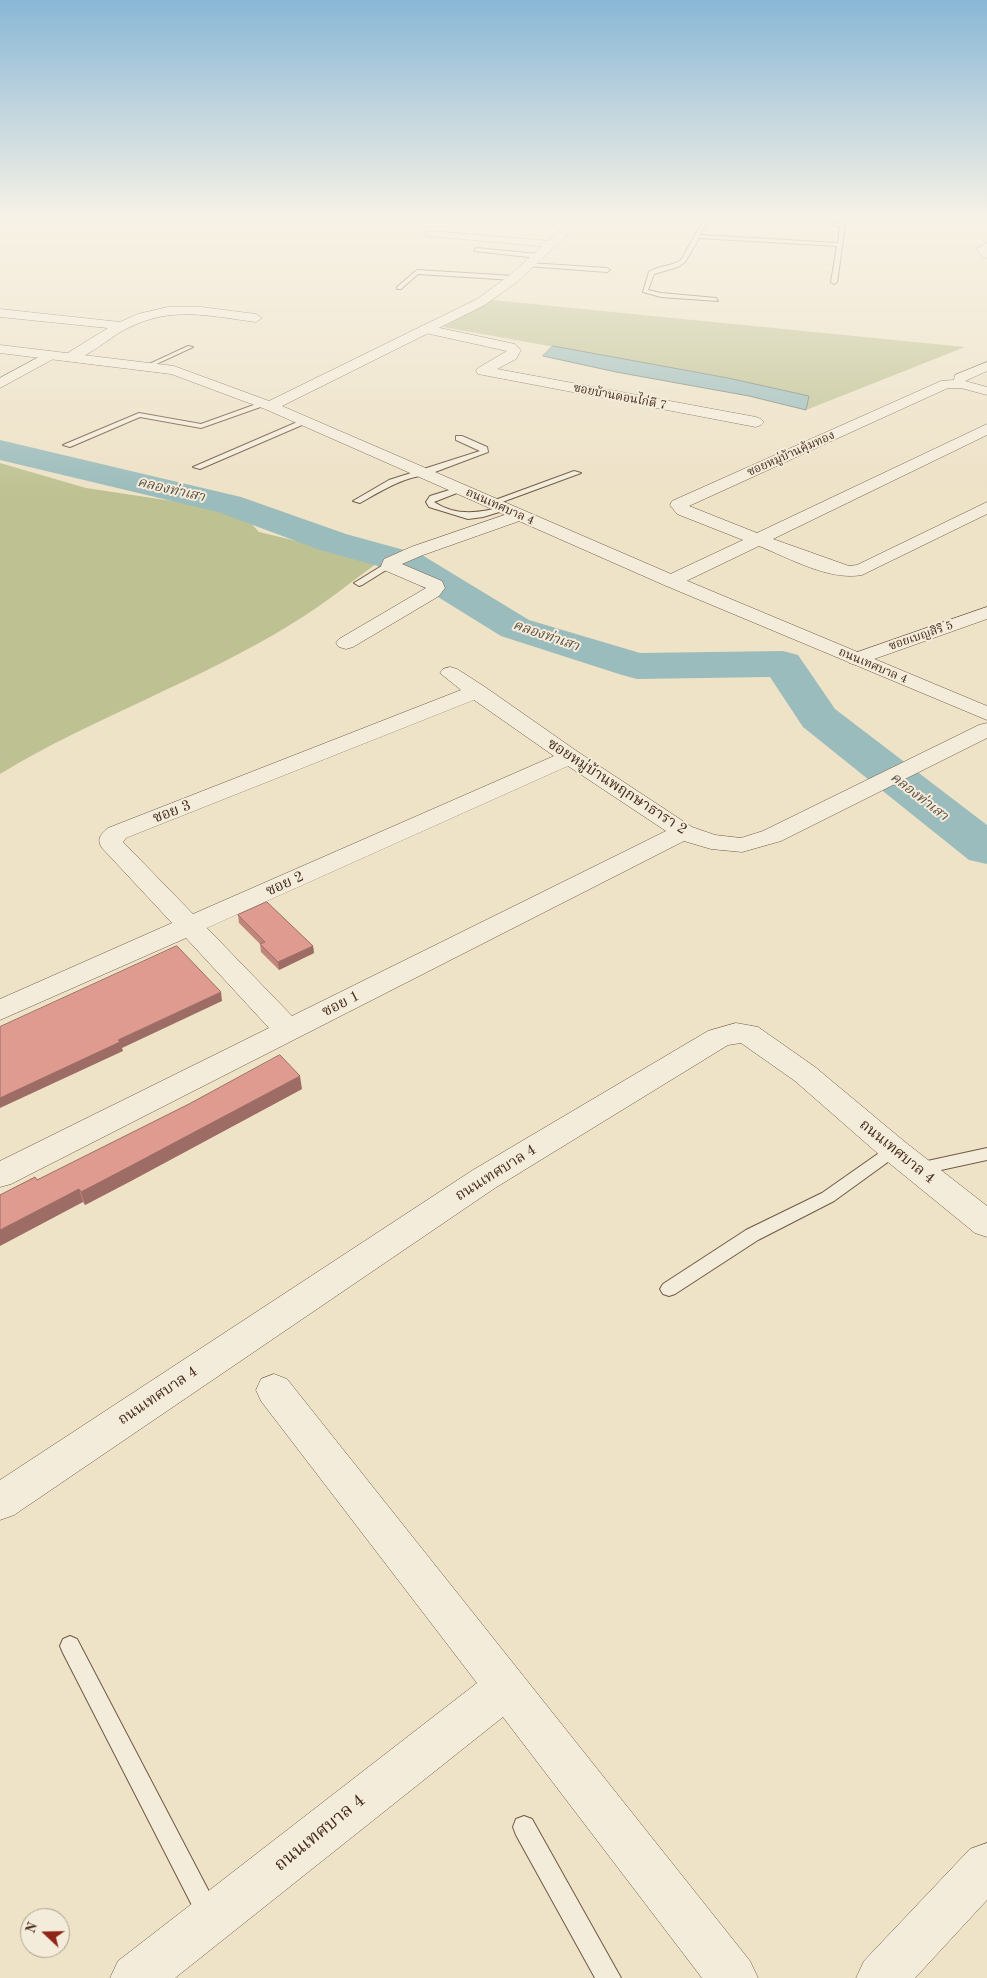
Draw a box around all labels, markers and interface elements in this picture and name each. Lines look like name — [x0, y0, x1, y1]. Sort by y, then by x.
street label: ซอยบ้านดอนไก่ดี 7 — [572, 381, 668, 413]
street label: ซอยหมู่บ้านคุ้มทอง — [745, 428, 837, 480]
water label: คลองท่าเสา — [136, 474, 206, 506]
street label: ถนนเทศบาล 4 — [463, 485, 537, 529]
water label: คลองท่าเสา — [511, 617, 581, 655]
street label: ซอยเบญสิริ 5 — [887, 618, 955, 654]
street label: ถนนเทศบาล 4 — [836, 645, 910, 687]
street label: ซอยหมู่บ้านพฤกษาธารา 2 — [544, 735, 690, 839]
water label: คลองท่าเสา — [887, 769, 951, 825]
street label: ซอย 3 — [150, 796, 194, 828]
street label: ซอย 2 — [263, 868, 307, 900]
street label: ซอย 1 — [319, 987, 363, 1021]
street label: ถนนเทศบาล 4 — [855, 1116, 939, 1188]
street label: ถนนเทศบาล 4 — [452, 1141, 540, 1205]
street label: ถนนเทศบาล 4 — [115, 1363, 201, 1429]
street label: ถนนเทศบาล 4 — [270, 1790, 370, 1876]
north arrow — [20, 1908, 70, 1958]
text: N — [23, 1920, 40, 1935]

